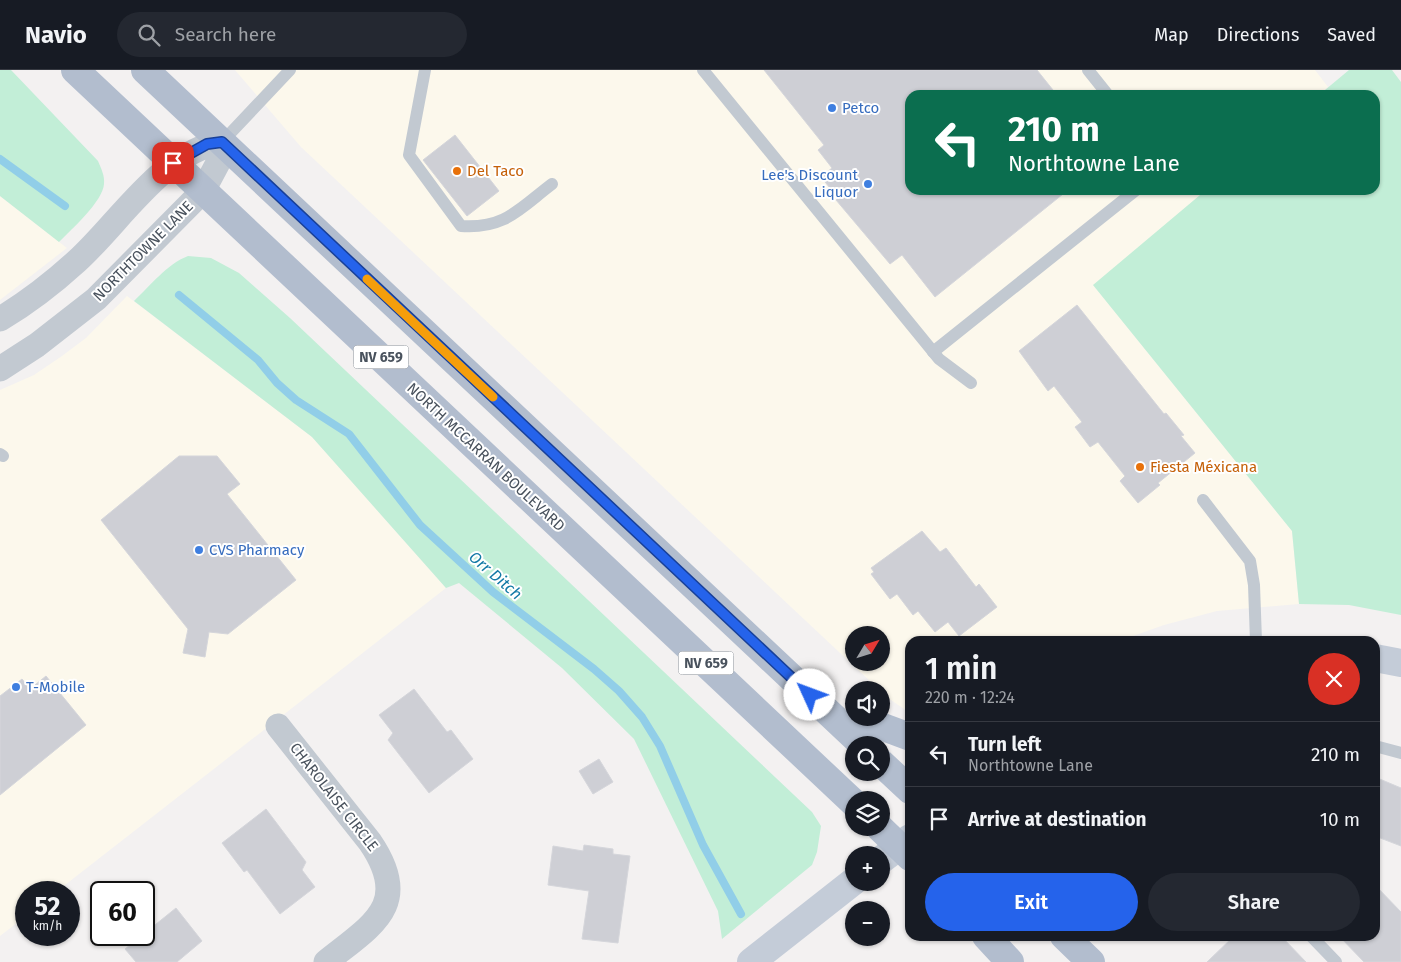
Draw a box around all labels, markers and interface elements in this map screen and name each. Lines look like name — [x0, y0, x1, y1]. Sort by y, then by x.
search box — [117, 12, 467, 57]
text: Navio — [25, 21, 87, 49]
icon: search — [135, 21, 163, 49]
text: Search here — [175, 23, 276, 46]
text: Map — [1154, 24, 1189, 46]
text: Directions — [1217, 24, 1299, 46]
text: Saved — [1327, 24, 1376, 46]
place label: Petco — [842, 99, 879, 117]
marker: Petco — [826, 102, 838, 114]
text: 210 m — [1008, 108, 1100, 150]
icon: left — [925, 110, 990, 175]
pin — [152, 142, 194, 184]
icon: arrive — [159, 149, 187, 177]
text: Northtowne Lane — [1008, 150, 1180, 177]
place label: Del Taco — [467, 162, 524, 180]
marker: Del Taco — [451, 165, 463, 177]
place label: Lee's Discount Liquor — [761, 166, 859, 201]
marker: Lee's Discount Liquor — [862, 178, 874, 190]
street label: NORTHTOWNE LANE — [89, 197, 197, 305]
road number: NV 659 — [354, 346, 408, 368]
street label: NORTH MCCARRAN BOULEVARD — [403, 379, 569, 535]
place label: Fiesta Méxicana — [1150, 458, 1257, 476]
marker: Fiesta Méxicana — [1134, 461, 1146, 473]
place label: CVS Pharmacy — [209, 541, 305, 559]
marker: CVS Pharmacy — [193, 544, 205, 556]
water label: Orr Ditch — [465, 547, 526, 604]
north arrow — [845, 626, 890, 671]
map controls — [845, 626, 890, 946]
text: 1 min — [925, 651, 997, 687]
road number: NV 659 — [678, 652, 734, 674]
button: close — [1308, 653, 1360, 705]
position arrow — [783, 668, 835, 720]
place label: T-Mobile — [26, 678, 85, 696]
marker: T-Mobile — [10, 681, 22, 693]
button: sound — [845, 681, 890, 726]
text: 220 m · 12:24 — [925, 688, 1015, 707]
text: Turn left — [968, 733, 1042, 756]
button: search — [845, 736, 890, 781]
street label: CHAROLAISE CIRCLE — [286, 739, 382, 855]
icon: left — [925, 740, 953, 768]
text: 210 m — [1311, 743, 1360, 766]
text: Northtowne Lane — [968, 756, 1093, 775]
button: layers — [845, 791, 890, 836]
icon: arrive — [925, 805, 953, 833]
text: Arrive at destination — [968, 808, 1147, 831]
text: 10 m — [1320, 808, 1360, 831]
button: + — [845, 846, 890, 891]
button: Exit — [925, 873, 1138, 931]
button: Share — [1148, 873, 1360, 931]
speed limit sign: 60 — [90, 881, 155, 946]
text: 52 — [35, 892, 60, 922]
button: − — [845, 901, 890, 946]
text: km/h — [33, 919, 62, 933]

